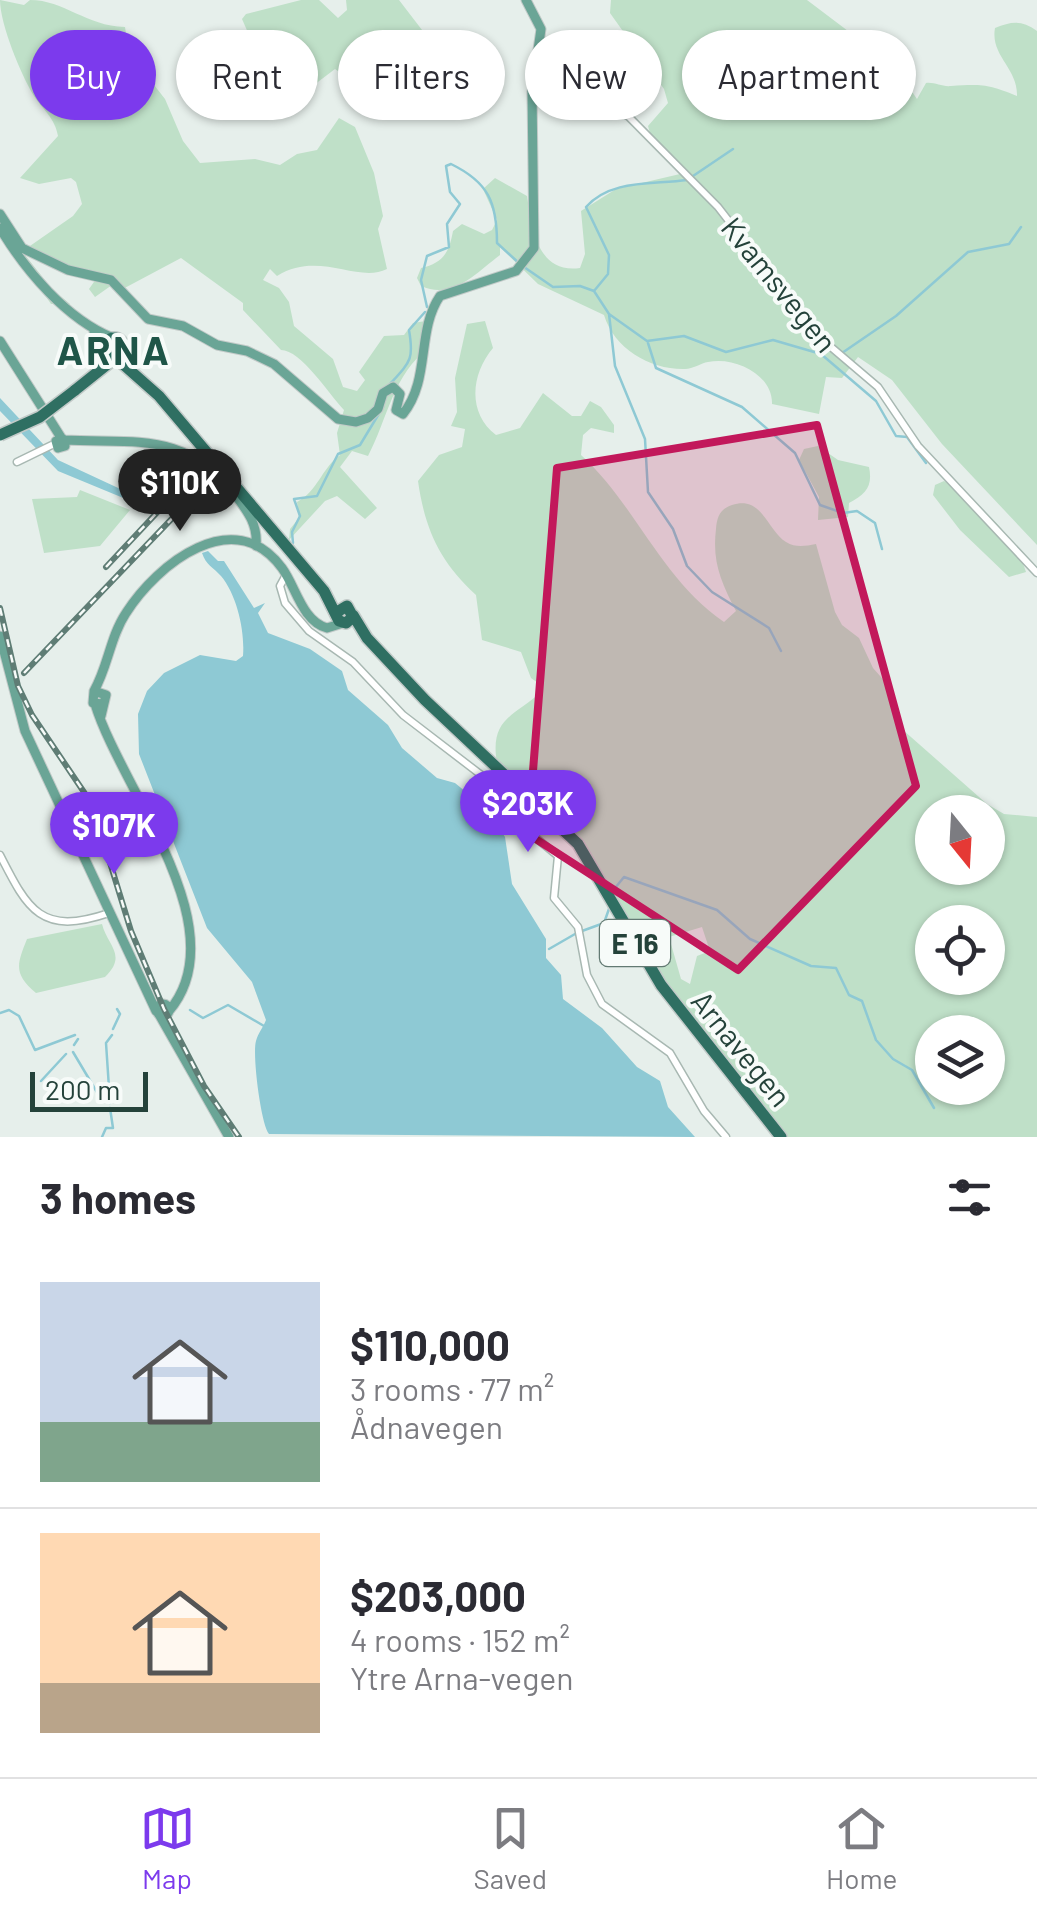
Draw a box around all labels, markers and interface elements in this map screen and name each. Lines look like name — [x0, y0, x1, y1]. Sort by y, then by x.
chip: Buy — [30, 30, 156, 120]
chip: Rent — [176, 30, 318, 120]
chip: Filters — [338, 30, 505, 120]
chip: New — [525, 30, 662, 120]
chip: Apartment — [682, 30, 916, 120]
street label: Kvamsvegen — [715, 209, 845, 359]
district label: ARNA — [57, 325, 171, 373]
pin: $110K — [110, 449, 250, 534]
text: $110K — [140, 462, 220, 500]
pin: $203K — [458, 770, 598, 855]
text: $203K — [482, 783, 574, 821]
pin: $107K — [44, 792, 184, 877]
north arrow — [915, 795, 1005, 885]
map controls — [915, 795, 1005, 1105]
text: $107K — [72, 805, 156, 843]
button: locate — [915, 905, 1005, 995]
road number: E 16 — [600, 920, 670, 966]
street label: Arnavegen — [684, 983, 800, 1113]
button: layers — [915, 1015, 1005, 1105]
scale bar — [30, 1067, 148, 1112]
text: 200 m — [45, 1072, 120, 1106]
icon: filters — [942, 1170, 997, 1225]
text: 3 homes — [40, 1172, 196, 1222]
text: $110,000 — [350, 1319, 510, 1369]
icon: home — [120, 1322, 240, 1442]
text: 3 rooms · 77 m² — [350, 1369, 554, 1407]
text: Ådnavegen — [350, 1407, 503, 1445]
text: $203,000 — [350, 1570, 526, 1620]
icon: home — [120, 1573, 240, 1693]
text: 4 rooms · 152 m² — [350, 1620, 570, 1658]
text: Ytre Arna-vegen — [350, 1658, 574, 1696]
tab: Map — [140, 1801, 195, 1895]
tab: Saved — [474, 1801, 547, 1895]
tab: Home — [826, 1801, 897, 1895]

